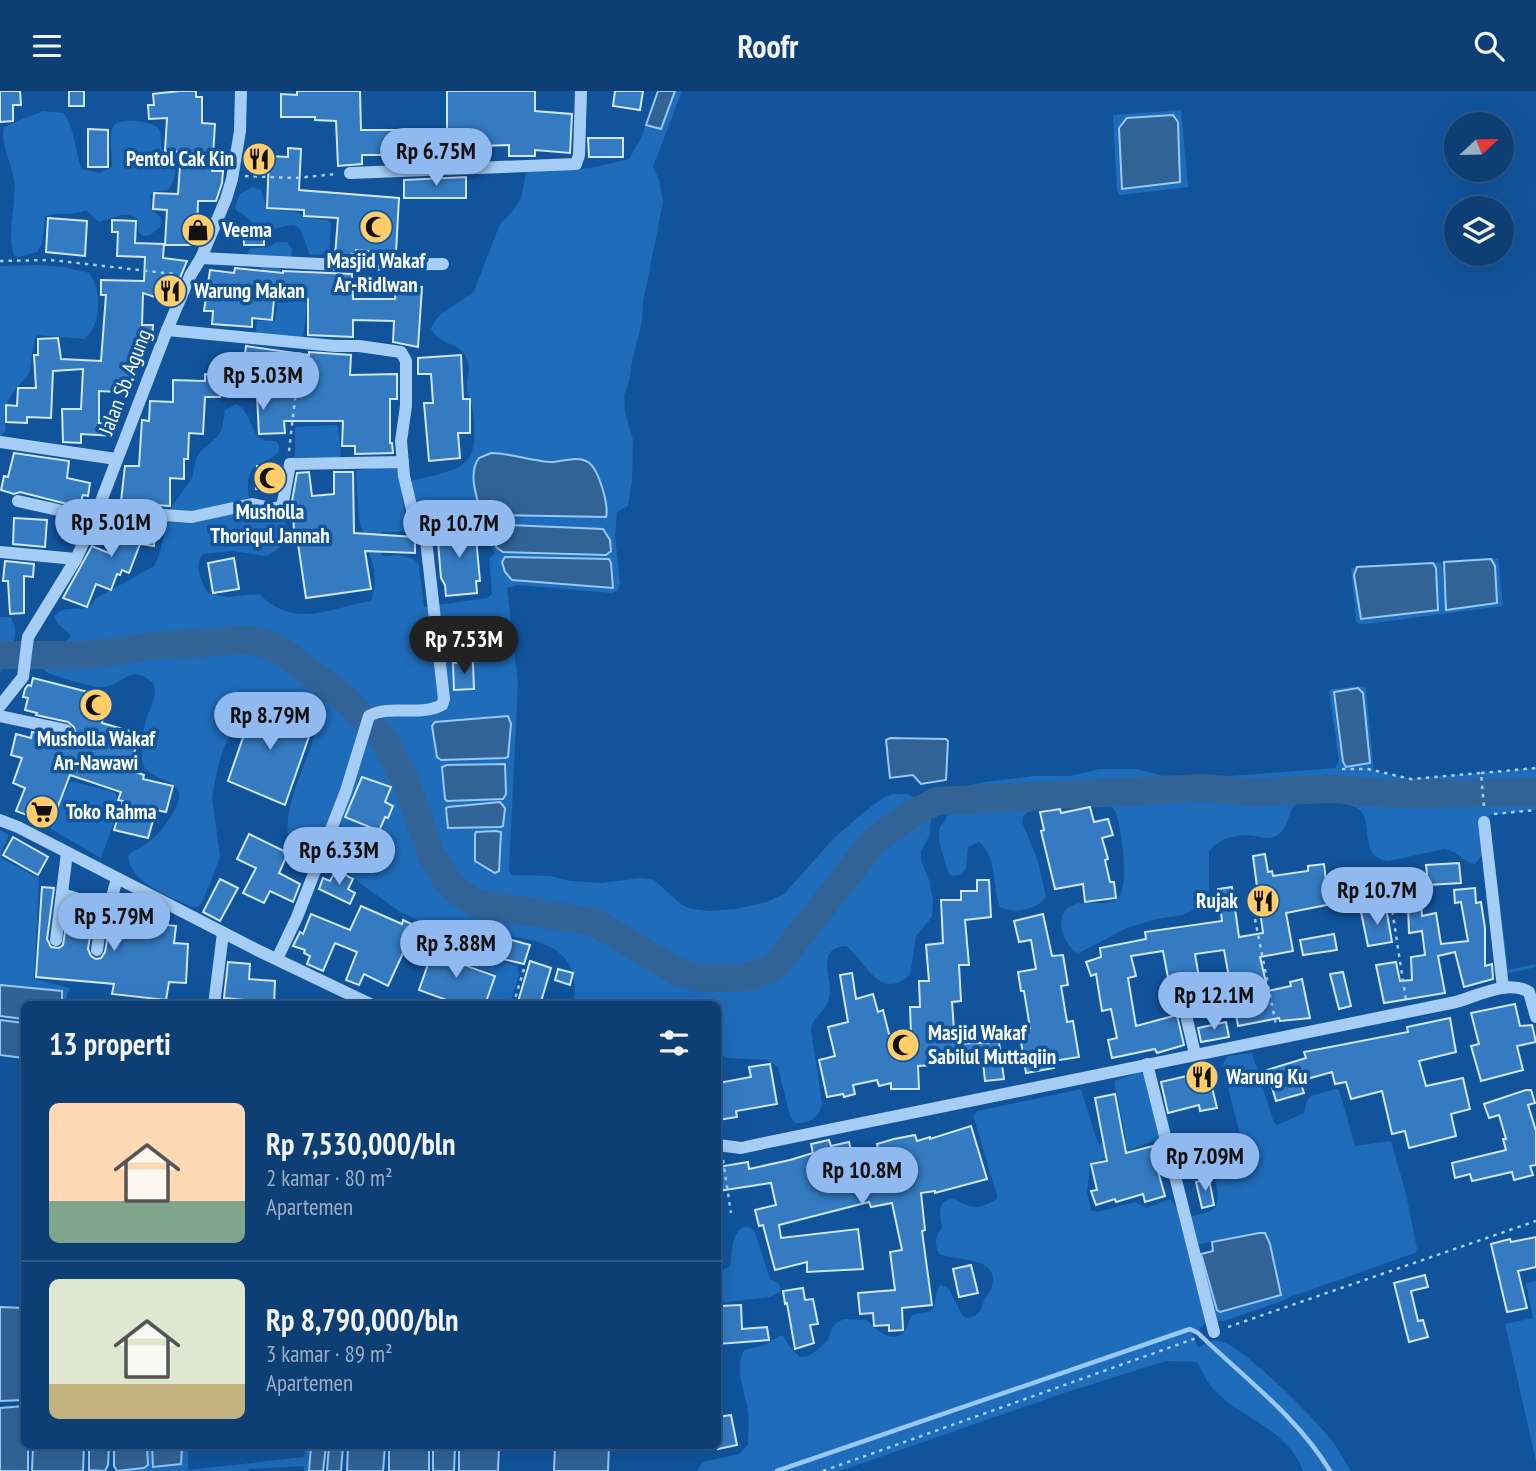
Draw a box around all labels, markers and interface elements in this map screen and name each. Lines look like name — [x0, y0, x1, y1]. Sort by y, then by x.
text: Roofr — [738, 25, 798, 67]
icon: menu — [28, 27, 66, 65]
icon: search — [1470, 27, 1508, 65]
north arrow — [1444, 112, 1514, 182]
map controls — [1444, 112, 1514, 266]
pin: Rp 6.75M — [364, 129, 508, 188]
text: Rp 6.75M — [396, 136, 476, 165]
restaurant icon: Pentol Cak Kin — [240, 140, 278, 178]
place label: Pentol Cak Kin — [126, 145, 234, 172]
button: layers — [1444, 196, 1514, 266]
mosque icon: Masjid Wakaf Ar-Ridlwan — [357, 208, 395, 246]
shop icon: Veema — [179, 211, 217, 249]
place label: Veema — [221, 216, 272, 243]
place label: Masjid Wakaf Ar-Ridlwan — [327, 247, 427, 298]
restaurant icon: Warung Makan — [151, 272, 189, 310]
place label: Warung Makan — [193, 277, 305, 304]
street label: Jalan Sb. Agung — [92, 325, 157, 439]
pin: Rp 5.03M — [191, 353, 335, 412]
text: Rp 5.03M — [223, 360, 303, 389]
mosque icon: Musholla Thoriqul Jannah — [251, 459, 289, 497]
place label: Musholla Thoriqul Jannah — [210, 498, 330, 549]
pin: Rp 5.01M — [39, 499, 183, 559]
pin: Rp 10.7M — [387, 501, 531, 560]
text: Rp 5.01M — [71, 507, 151, 536]
text: Rp 10.7M — [419, 508, 499, 537]
pin: Rp 7.53M — [392, 617, 536, 676]
text: Rp 7.53M — [425, 624, 503, 653]
mosque icon: Musholla Wakaf An-Nawawi — [77, 686, 115, 724]
pin: Rp 8.79M — [198, 693, 342, 752]
text: Rp 8.79M — [230, 700, 310, 729]
place label: Musholla Wakaf An-Nawawi — [37, 725, 156, 776]
supermarket icon: Toko Rahma — [23, 793, 61, 831]
place label: Toko Rahma — [66, 798, 157, 825]
pin: Rp 6.33M — [267, 827, 411, 887]
text: Rp 6.33M — [299, 835, 379, 864]
pin: Rp 10.7M — [1305, 867, 1449, 927]
text: Rp 10.7M — [1337, 875, 1417, 904]
restaurant icon: Rujak — [1244, 882, 1282, 920]
place label: Rujak — [1196, 887, 1238, 914]
pin: Rp 5.79M — [42, 893, 186, 953]
text: Rp 5.79M — [74, 901, 154, 930]
pin: Rp 3.88M — [384, 921, 528, 980]
text: Rp 3.88M — [416, 928, 496, 957]
pin: Rp 12.1M — [1142, 972, 1286, 1032]
text: Rp 12.1M — [1174, 980, 1254, 1009]
place label: Masjid Wakaf Sabilul Muttaqiin — [928, 1019, 1056, 1070]
text: 13 properti — [49, 1024, 171, 1063]
icon: filters — [655, 1024, 693, 1062]
mosque icon: Masjid Wakaf Sabilul Muttaqiin — [884, 1026, 922, 1064]
restaurant icon: Warung Ku — [1183, 1058, 1221, 1096]
place label: Warung Ku — [1225, 1063, 1307, 1090]
text: Rp 7,530,000/bln — [266, 1124, 456, 1163]
icon: home — [105, 1131, 189, 1215]
pin: Rp 7.09M — [1133, 1133, 1277, 1193]
text: Rp 7.09M — [1166, 1141, 1244, 1170]
pin: Rp 10.8M — [790, 1147, 934, 1207]
text: Rp 10.8M — [822, 1155, 902, 1184]
text: 2 kamar · 80 m² — [266, 1163, 393, 1192]
text: Apartemen — [266, 1192, 353, 1221]
text: Rp 8,790,000/bln — [266, 1300, 459, 1339]
icon: home — [105, 1307, 189, 1391]
text: 3 kamar · 89 m² — [266, 1339, 393, 1368]
text: Apartemen — [266, 1368, 353, 1397]

